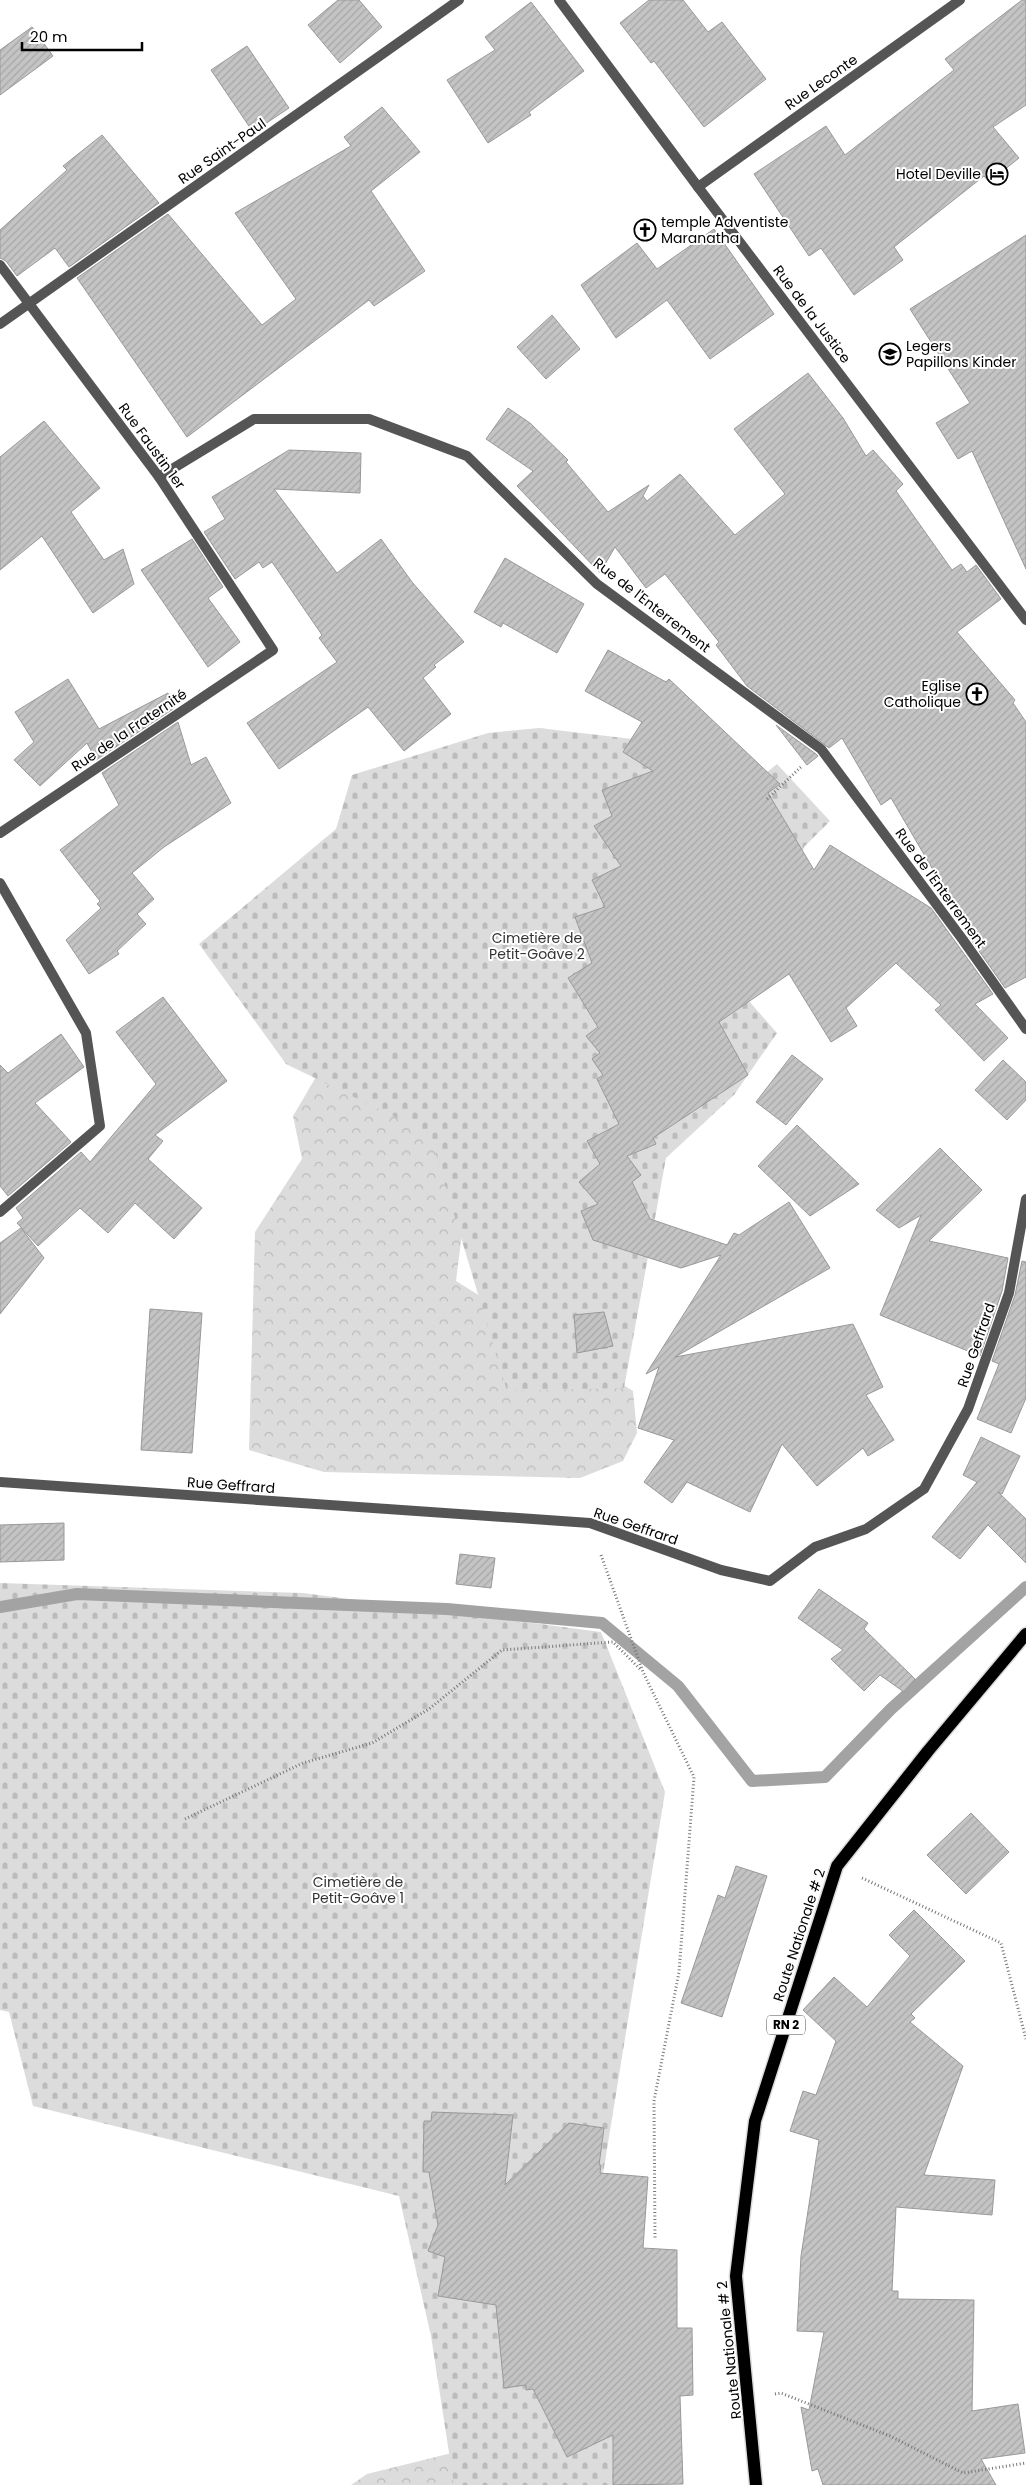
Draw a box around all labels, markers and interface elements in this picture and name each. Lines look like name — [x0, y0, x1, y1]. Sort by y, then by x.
scale bar — [22, 20, 142, 52]
text: 20 m — [30, 26, 68, 47]
street label: Rue Leconte — [781, 49, 862, 115]
street label: Rue Saint-Paul — [174, 113, 270, 189]
hotel icon: Hotel Deville — [985, 162, 1009, 186]
place label: Hotel Deville — [896, 164, 981, 184]
place label: temple Adventiste Maranatha — [661, 212, 789, 248]
church icon: temple Adventiste Maranatha — [633, 218, 657, 242]
street label: Rue de la Justice — [769, 261, 856, 367]
place label: Legers Papillons Kinder — [906, 336, 1017, 372]
school or university icon: Legers Papillons Kinder — [878, 342, 902, 366]
street label: Rue Faustin 1er — [114, 399, 190, 493]
street label: Rue de l'Enterrement — [589, 553, 715, 657]
place label: Eglise Catholique — [884, 676, 961, 712]
church icon: Eglise Catholique — [965, 682, 989, 706]
street label: Rue de la Fraternité — [67, 684, 191, 776]
street label: Rue de l'Enterrement — [891, 824, 991, 952]
park label: Cimetière de Petit-Goâve 2 — [489, 928, 585, 964]
street label: Rue Geffrard — [952, 1300, 1000, 1390]
street label: Rue Geffrard — [186, 1472, 276, 1498]
street label: Rue Geffrard — [591, 1502, 681, 1550]
street label: Route Nationale # 2 — [768, 1866, 830, 2004]
park label: Cimetière de Petit-Goâve 1 — [312, 1872, 404, 1908]
road number: RN 2 — [767, 2016, 805, 2034]
street label: Route Nationale # 2 — [712, 2280, 746, 2420]

